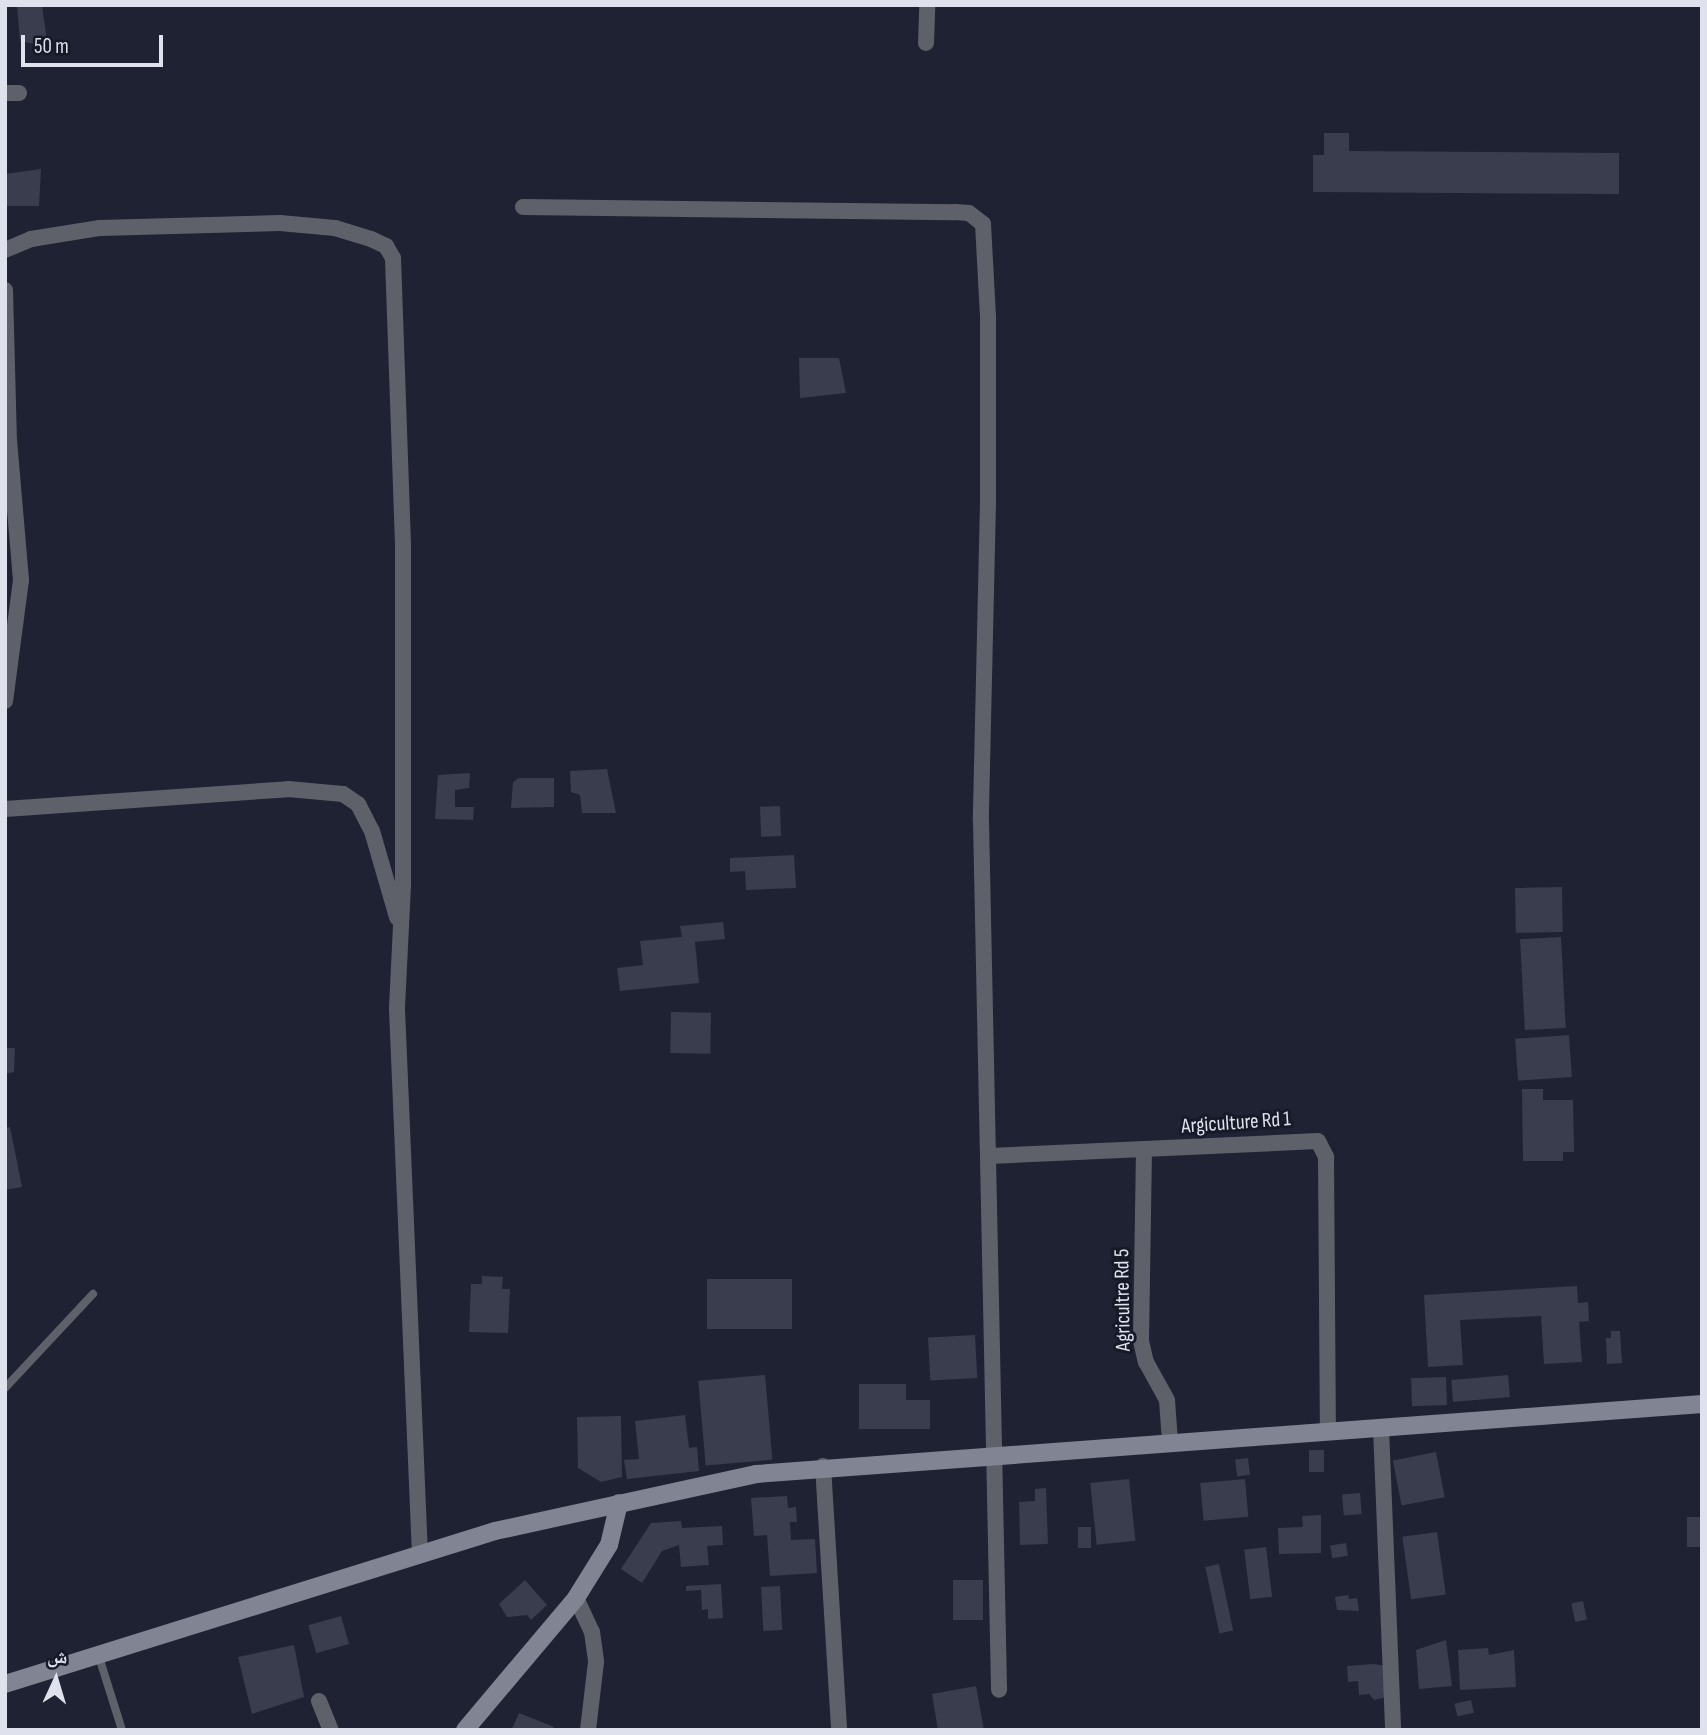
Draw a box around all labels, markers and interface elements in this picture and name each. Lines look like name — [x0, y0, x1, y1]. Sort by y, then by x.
scale bar — [24, 21, 166, 65]
text: 50 m — [34, 34, 69, 59]
street label: Argiculture Rd 1 — [1180, 1107, 1292, 1139]
street label: Agricultre Rd 5 — [1110, 1249, 1136, 1351]
north arrow — [21, 1644, 91, 1714]
text: ش — [47, 1645, 68, 1670]

